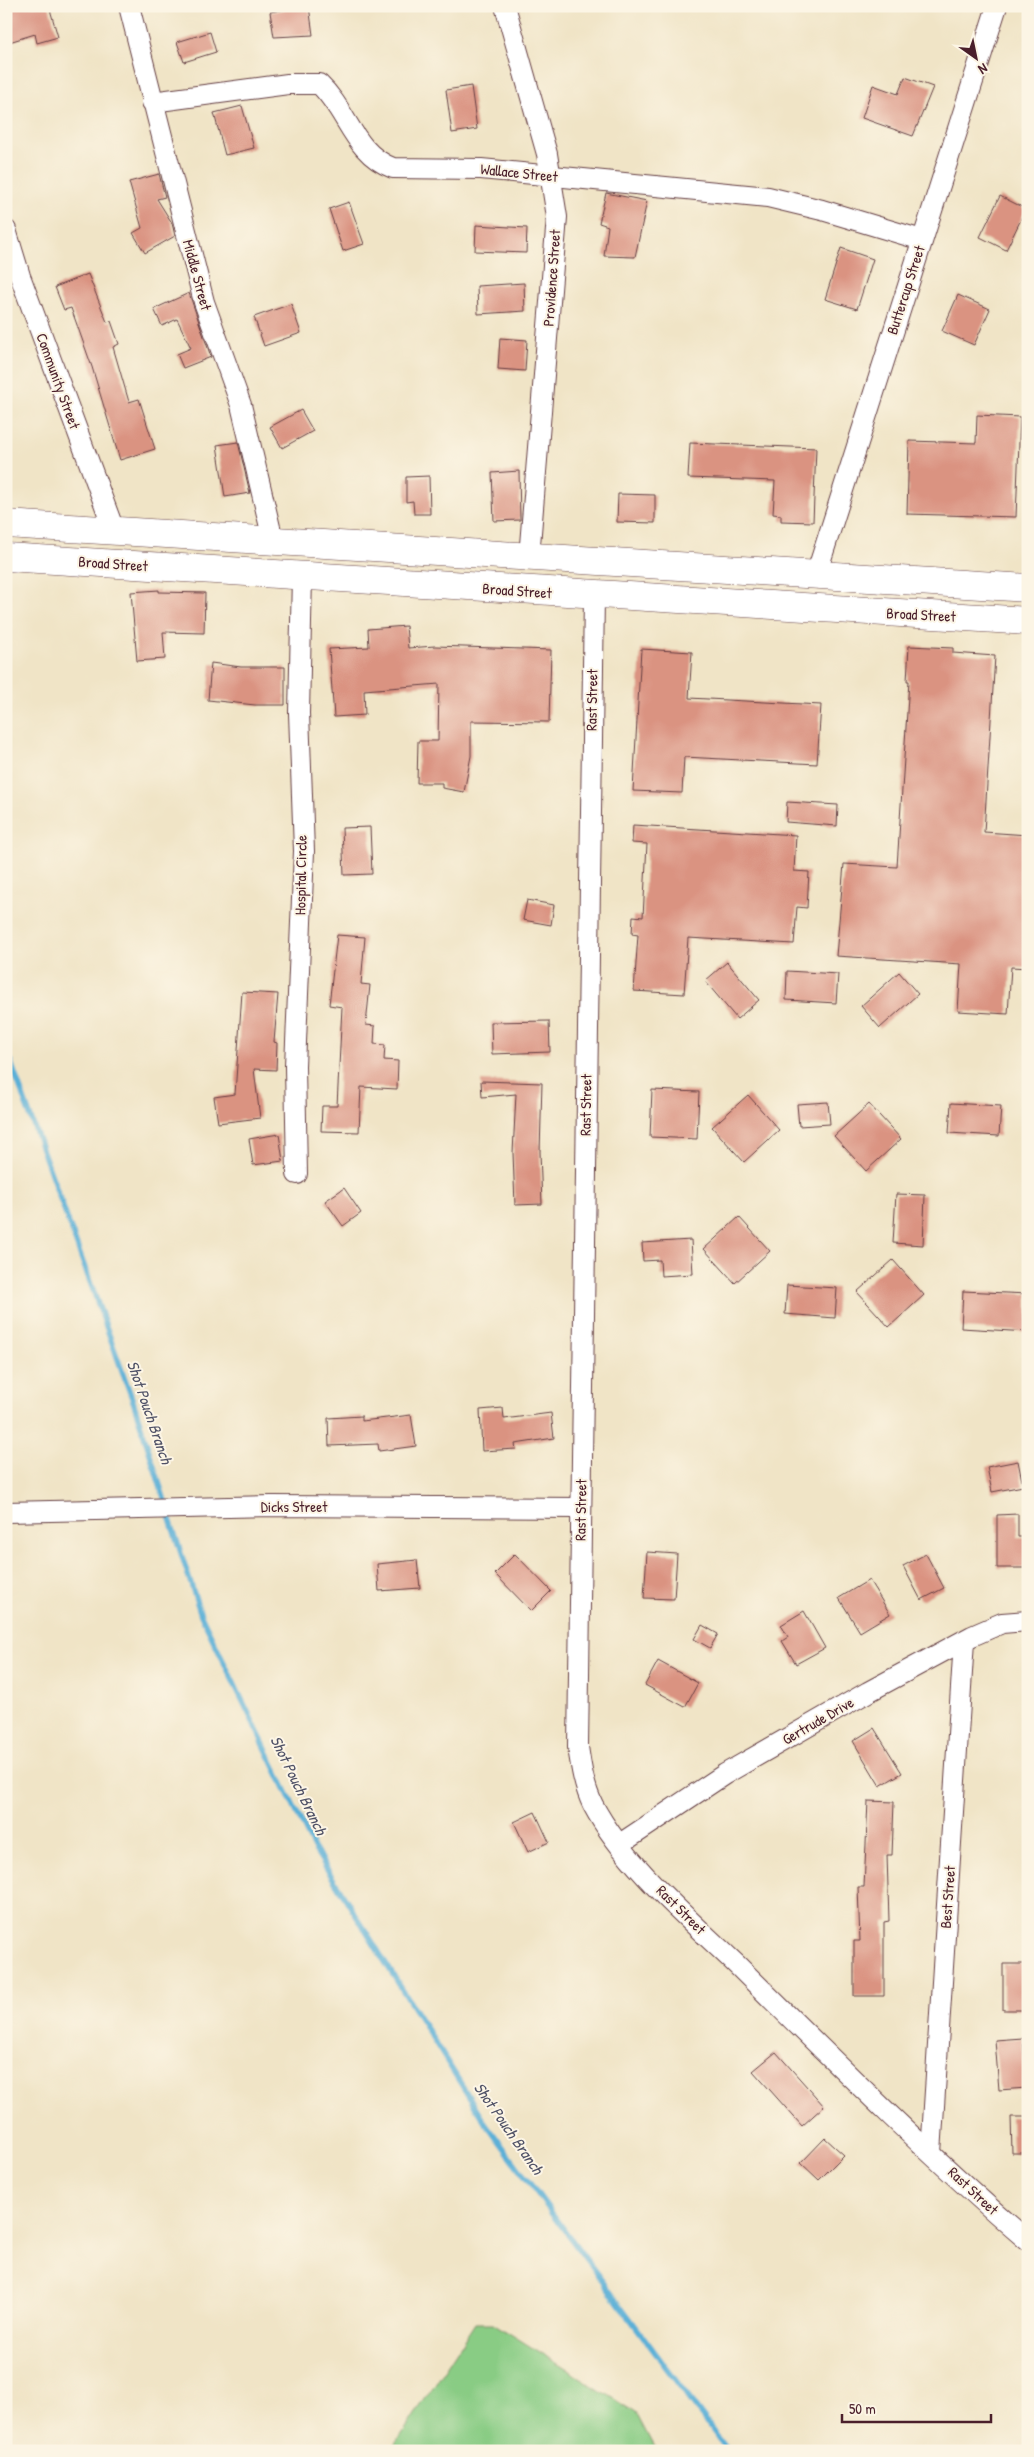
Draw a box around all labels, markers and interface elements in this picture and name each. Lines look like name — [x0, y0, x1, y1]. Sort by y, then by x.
north arrow — [952, 32, 1002, 82]
text: N — [975, 59, 992, 80]
street label: Wallace Street — [479, 158, 560, 187]
street label: Providence Street — [538, 228, 565, 327]
street label: Middle Street — [178, 237, 217, 313]
street label: Buttercup Street — [881, 242, 930, 337]
street label: Community Street — [31, 330, 86, 433]
street label: Broad Street — [78, 551, 149, 576]
street label: Broad Street — [482, 578, 553, 603]
street label: Broad Street — [886, 602, 957, 627]
street label: Rast Street — [580, 668, 603, 731]
street label: Hospital Circle — [289, 835, 312, 915]
street label: Rast Street — [574, 1073, 597, 1136]
water label: Shot Pouch Branch — [122, 1358, 178, 1468]
street label: Rast Street — [569, 1478, 592, 1541]
street label: Dicks Street — [261, 1496, 328, 1517]
street label: Gertrude Drive — [778, 1692, 857, 1750]
water label: Shot Pouch Branch — [266, 1732, 333, 1839]
street label: Best Street — [935, 1864, 960, 1929]
street label: Rast Street — [652, 1880, 711, 1940]
water label: Shot Pouch Branch — [469, 2078, 550, 2179]
street label: Rast Street — [944, 2162, 1004, 2220]
scale bar — [842, 2392, 990, 2424]
text: 50 m — [849, 2398, 876, 2419]

